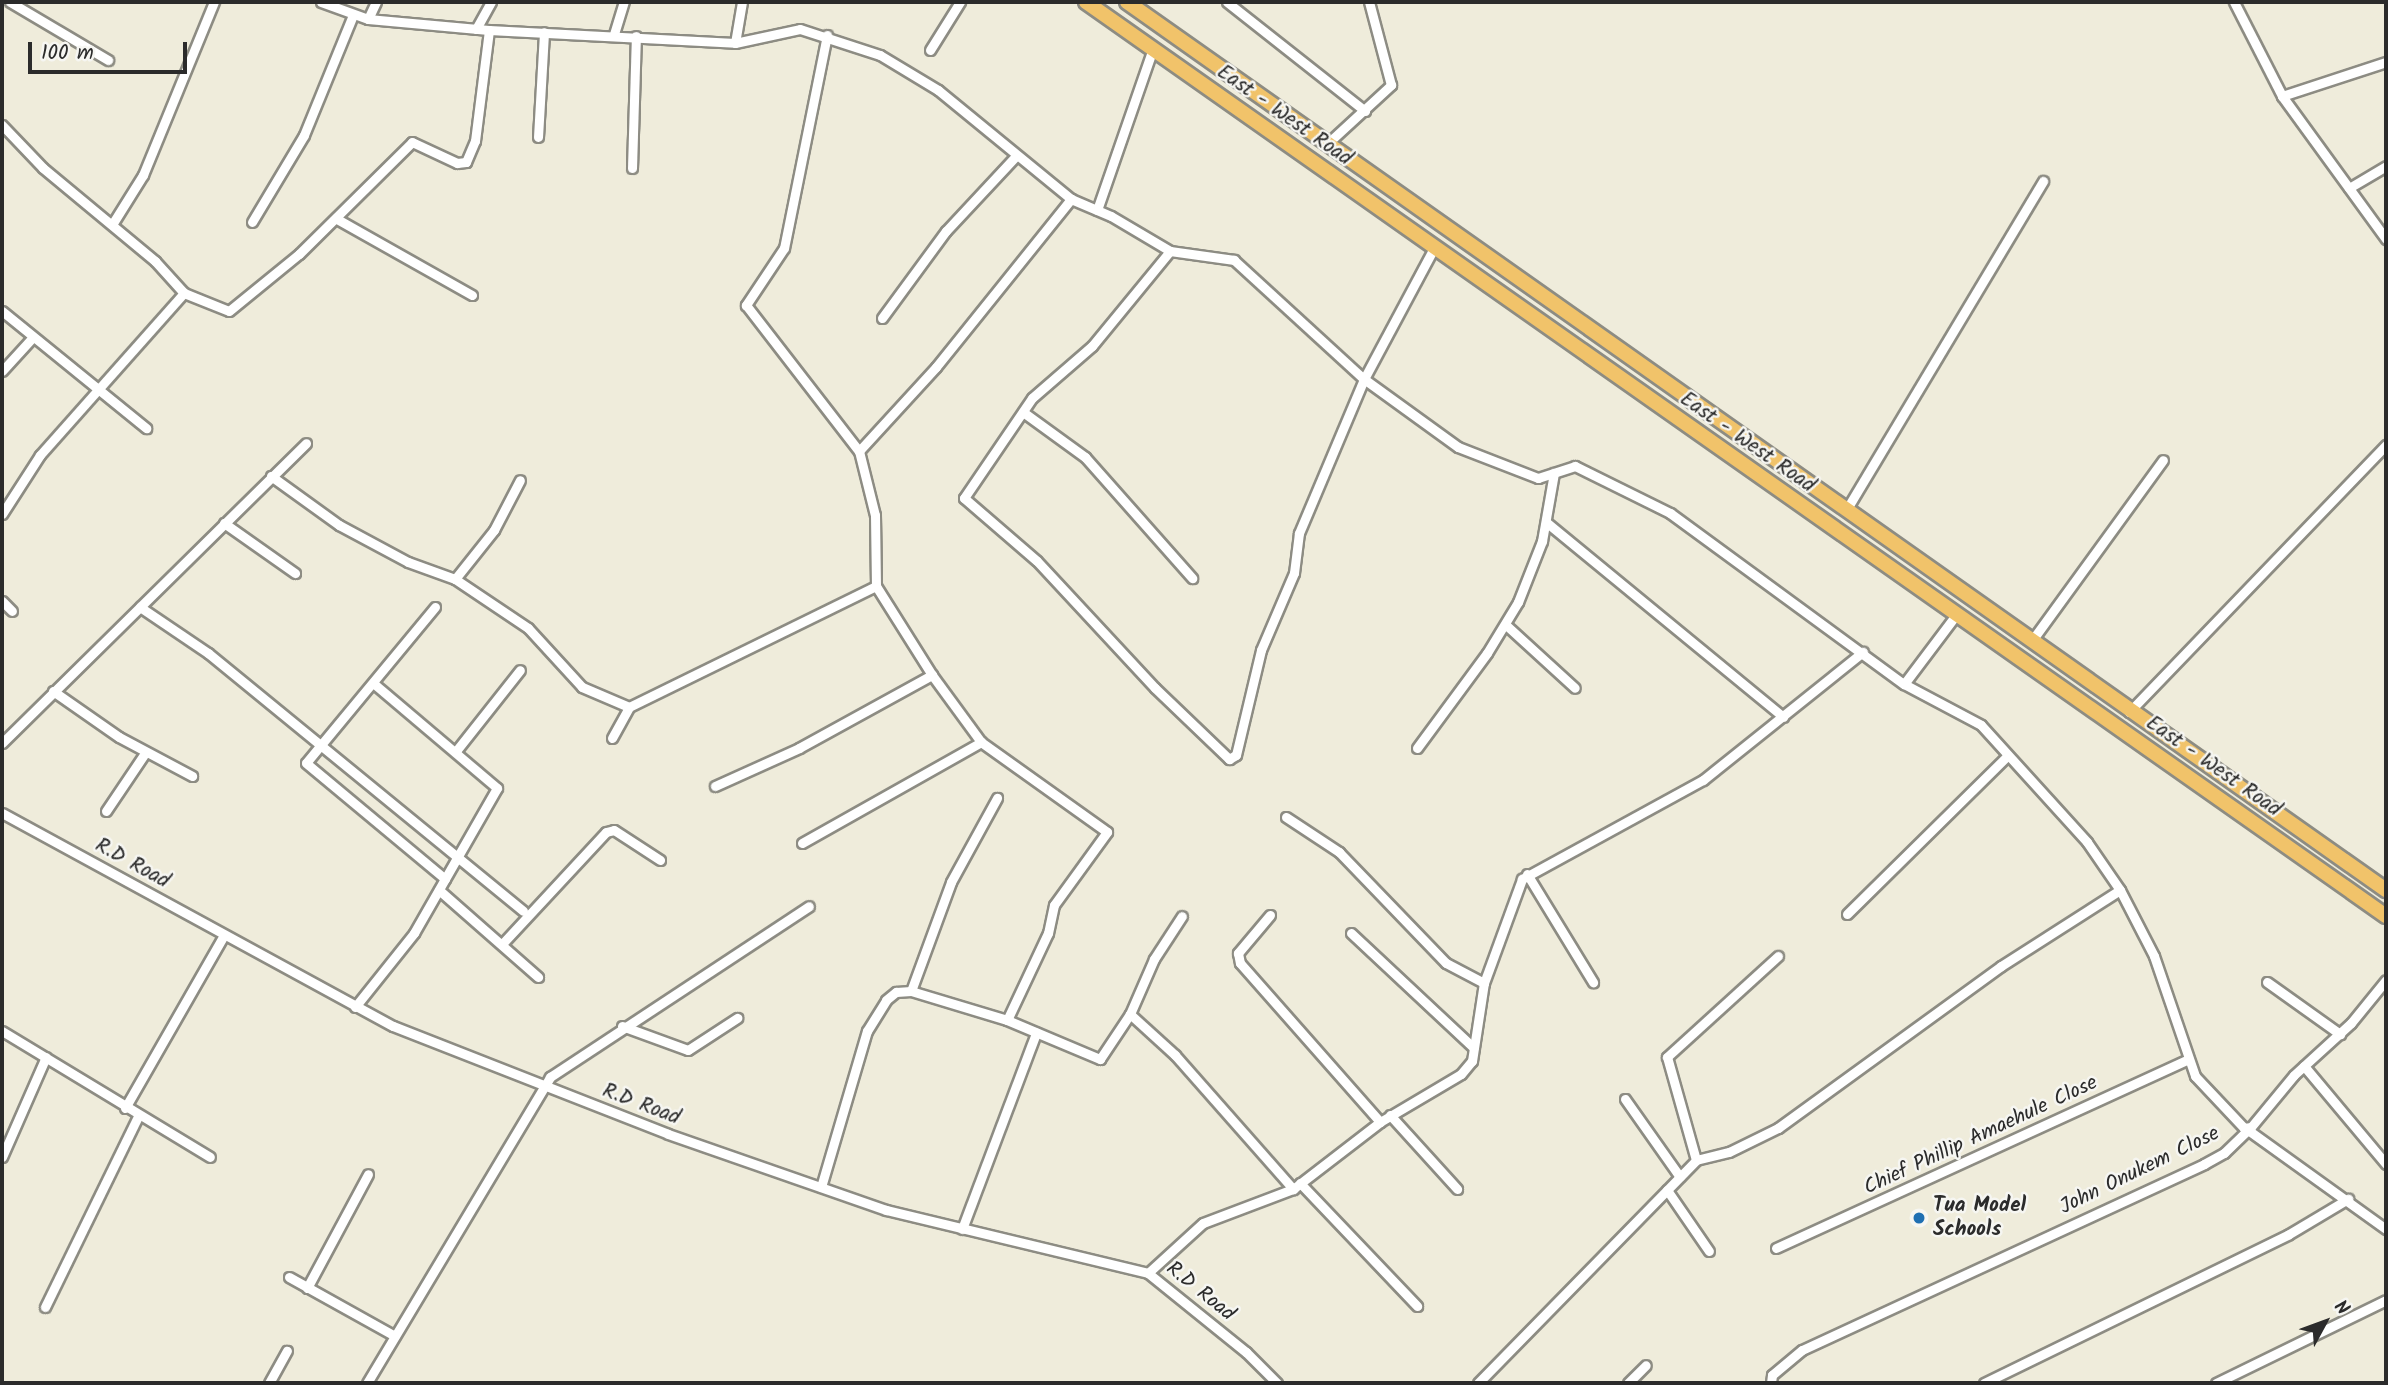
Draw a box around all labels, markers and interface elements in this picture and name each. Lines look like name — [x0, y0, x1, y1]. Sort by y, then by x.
scale bar — [32, 28, 191, 72]
text: 100 m — [41, 37, 94, 70]
street label: East - West Road — [1212, 60, 1356, 172]
street label: East - West Road — [1675, 387, 1819, 499]
street label: East - West Road — [2141, 711, 2285, 823]
street label: R.D Road — [90, 833, 174, 895]
street label: Chief Phillip Amaehule Close — [1860, 1071, 2102, 1201]
street label: R.D Road — [599, 1079, 683, 1131]
street label: John Onukem Close — [2056, 1121, 2224, 1221]
place label: Tua Model Schools — [1933, 1193, 2026, 1243]
marker: Tua Model Schools — [1911, 1210, 1927, 1226]
street label: R.D Road — [1160, 1257, 1240, 1327]
north arrow — [2290, 1287, 2360, 1357]
text: N — [2326, 1294, 2356, 1323]

